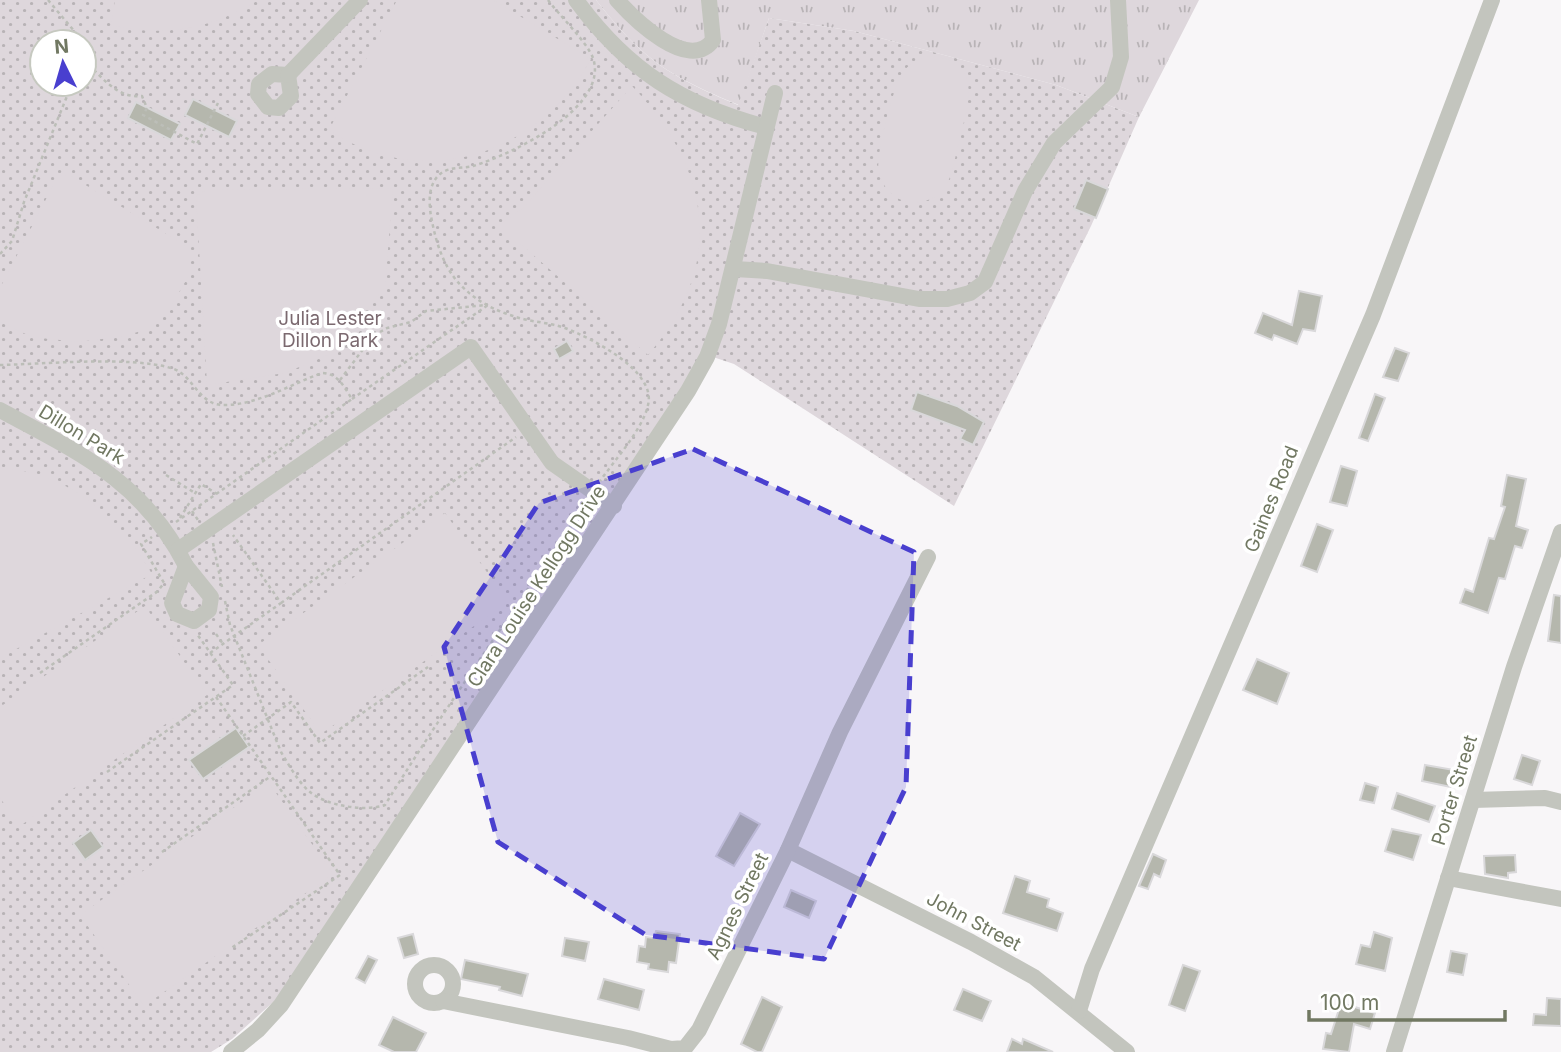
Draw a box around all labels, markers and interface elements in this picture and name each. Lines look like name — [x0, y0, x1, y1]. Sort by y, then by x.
north arrow — [28, 28, 98, 98]
text: N — [53, 34, 70, 59]
park label: Julia Lester Dillon Park — [278, 307, 382, 352]
street label: Dillon Park — [35, 400, 129, 469]
street label: Gaines Road — [1240, 443, 1303, 556]
street label: Clara Louise Kellogg Drive — [462, 481, 610, 692]
street label: Porter Street — [1427, 732, 1482, 848]
street label: Agnes Street — [702, 849, 773, 963]
street label: John Street — [923, 887, 1025, 956]
scale bar — [1309, 978, 1505, 1022]
text: 100 m — [1320, 990, 1379, 1015]

